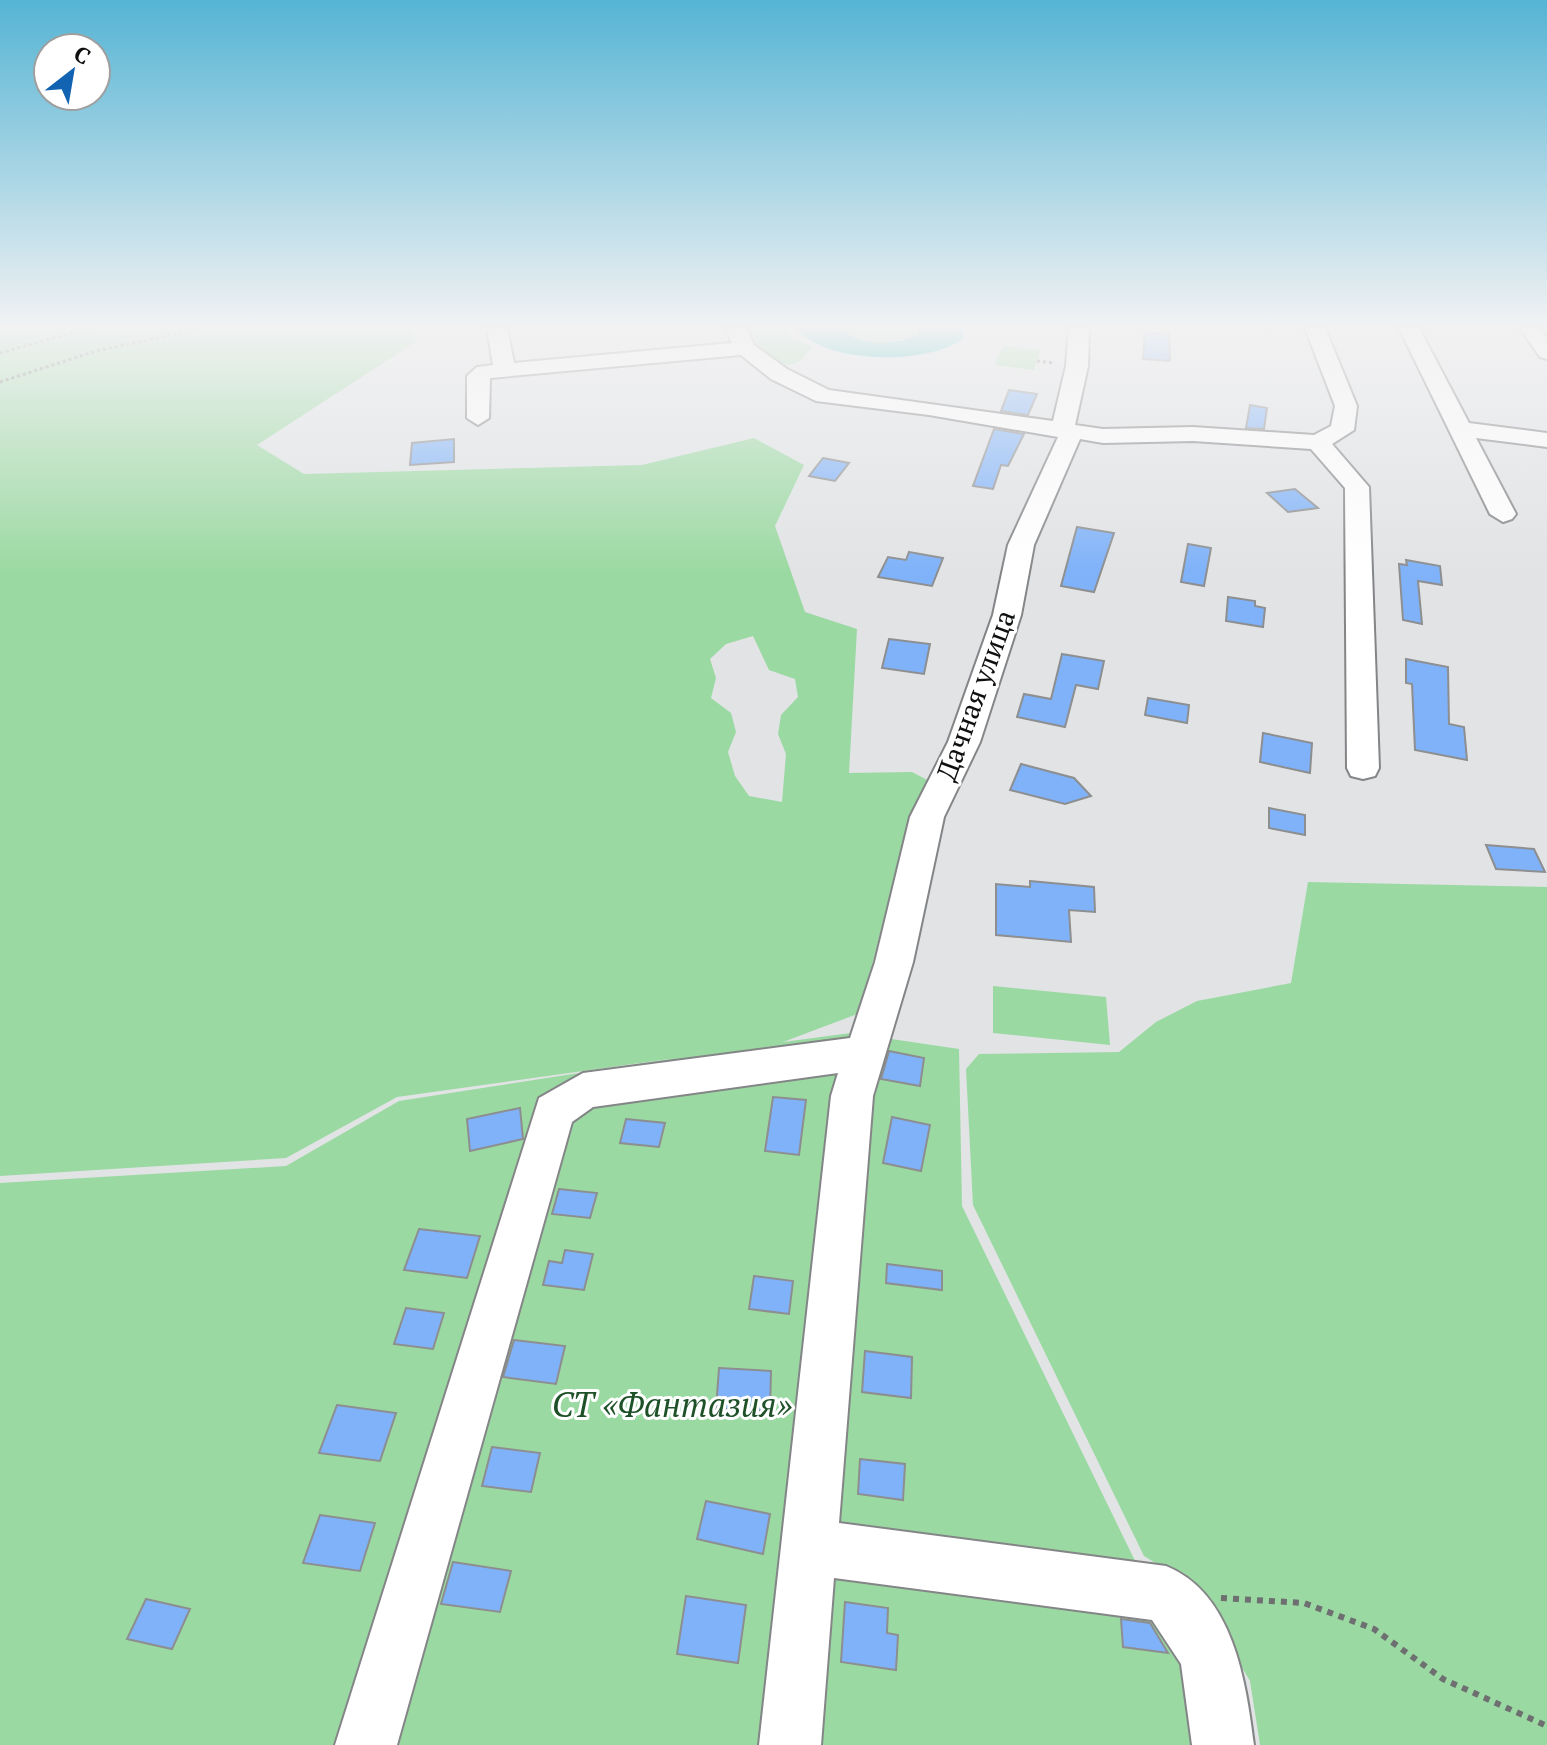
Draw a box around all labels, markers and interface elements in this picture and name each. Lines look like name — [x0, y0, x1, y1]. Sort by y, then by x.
north arrow — [32, 32, 112, 112]
text: С — [69, 38, 96, 71]
street label: Дачная улица — [927, 605, 1023, 785]
park label: СТ «Фантазия» — [552, 1382, 792, 1427]

